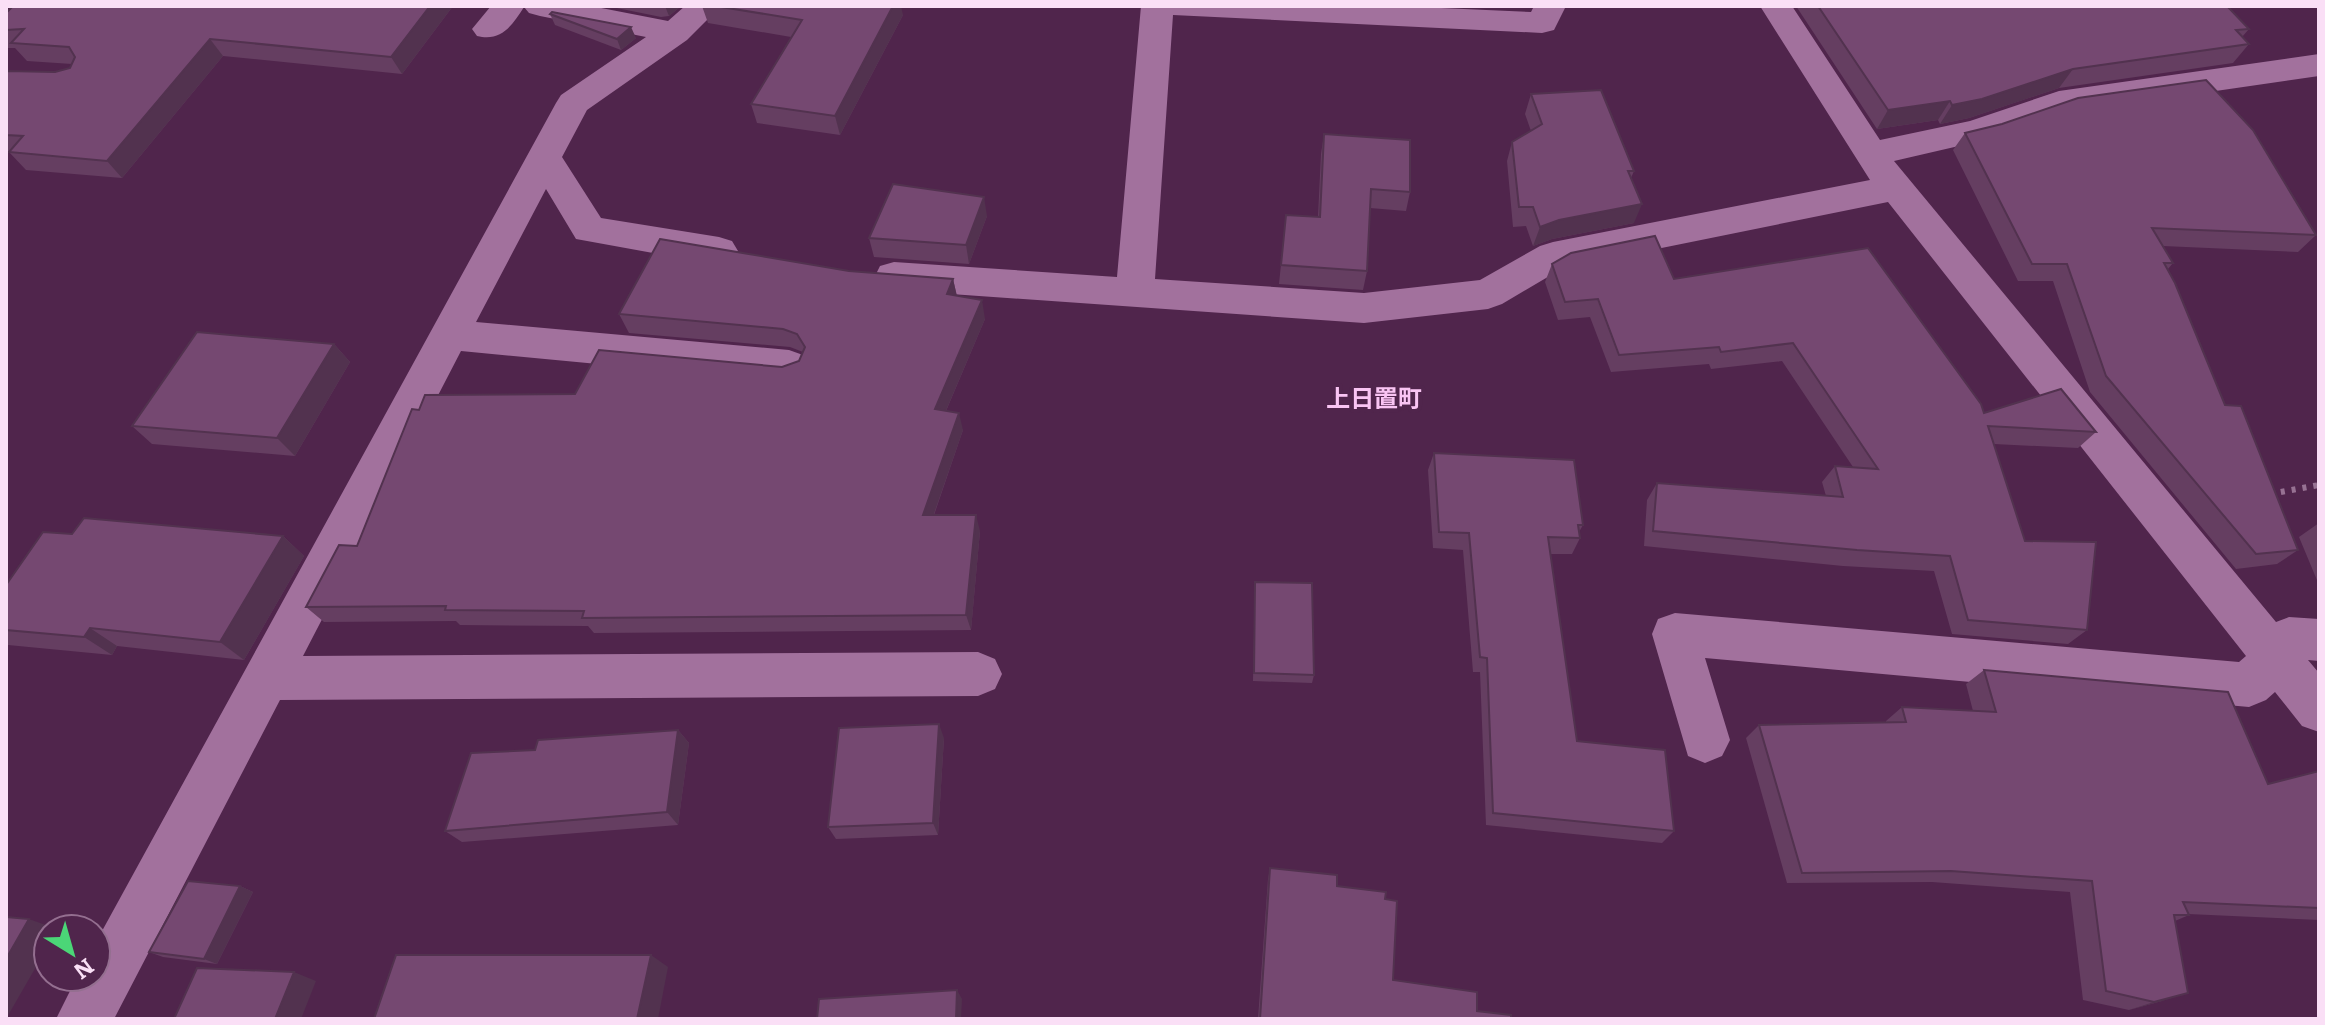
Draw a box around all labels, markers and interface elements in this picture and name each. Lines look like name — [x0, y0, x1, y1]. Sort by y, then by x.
district label: 上日置町 — [1326, 379, 1422, 414]
north arrow — [32, 913, 112, 993]
text: N — [68, 951, 102, 989]

